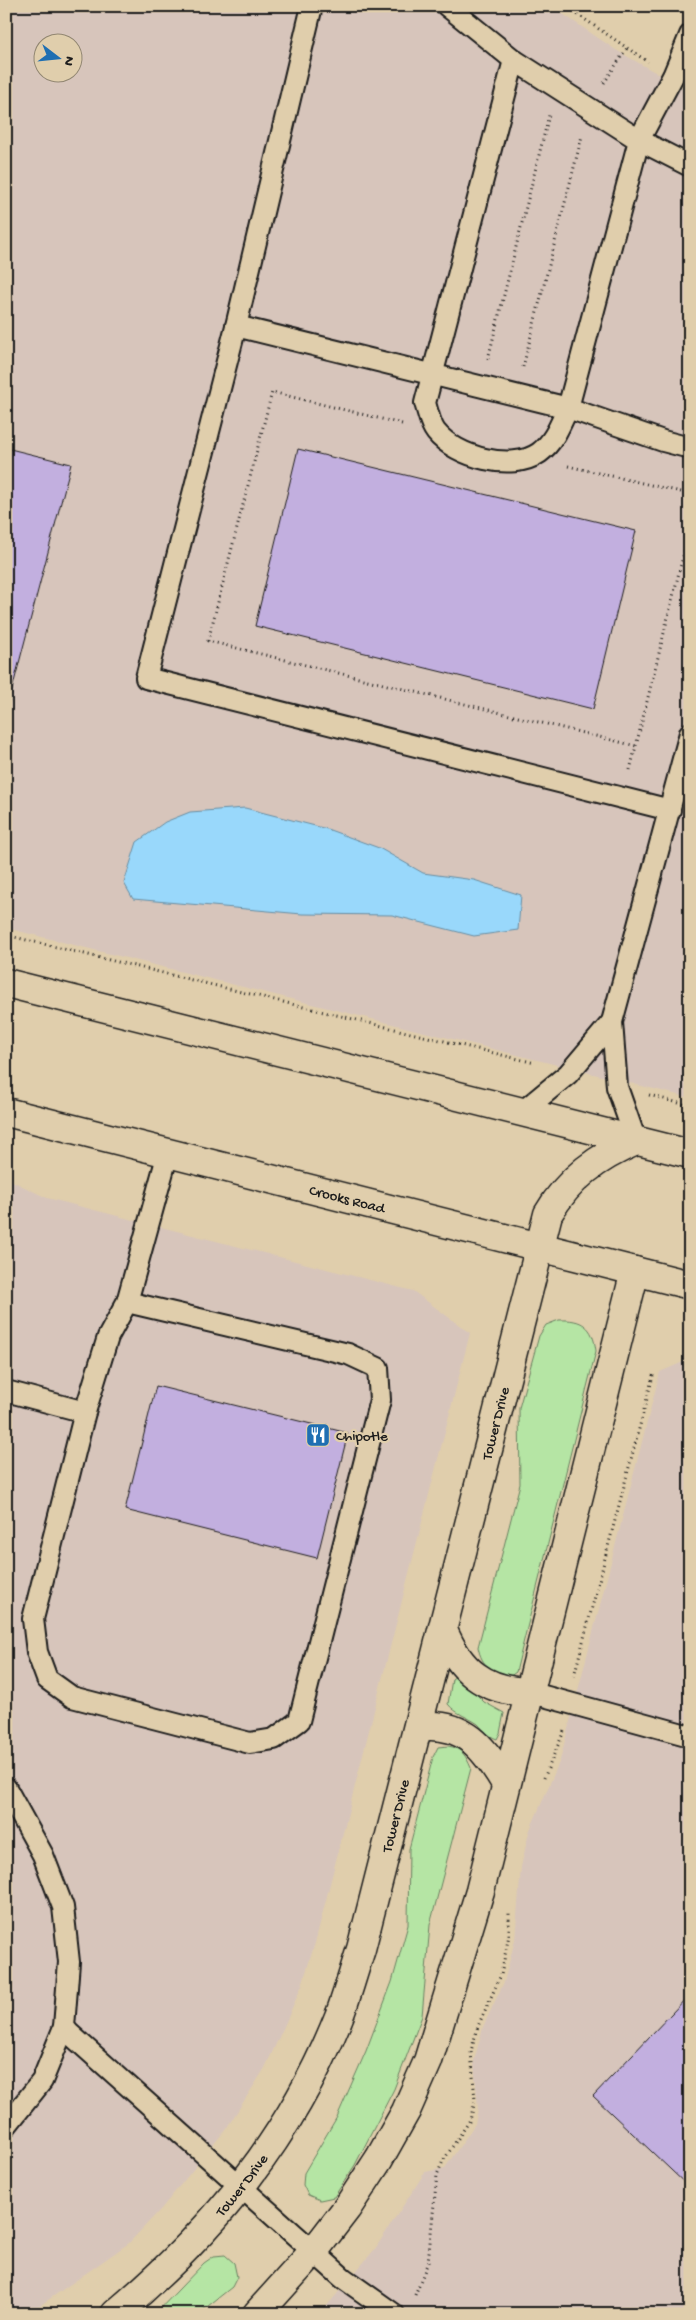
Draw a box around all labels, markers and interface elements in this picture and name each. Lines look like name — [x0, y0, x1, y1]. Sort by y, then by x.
north arrow — [32, 32, 82, 82]
text: N — [59, 54, 78, 68]
street label: Crooks Road — [307, 1182, 388, 1219]
street label: Tower Drive — [479, 1385, 515, 1463]
restaurant icon: Chipotle — [305, 1422, 331, 1448]
place label: Chipotle — [336, 1428, 388, 1446]
street label: Tower Drive — [379, 1777, 415, 1855]
street label: Tower Drive — [212, 2151, 273, 2222]

